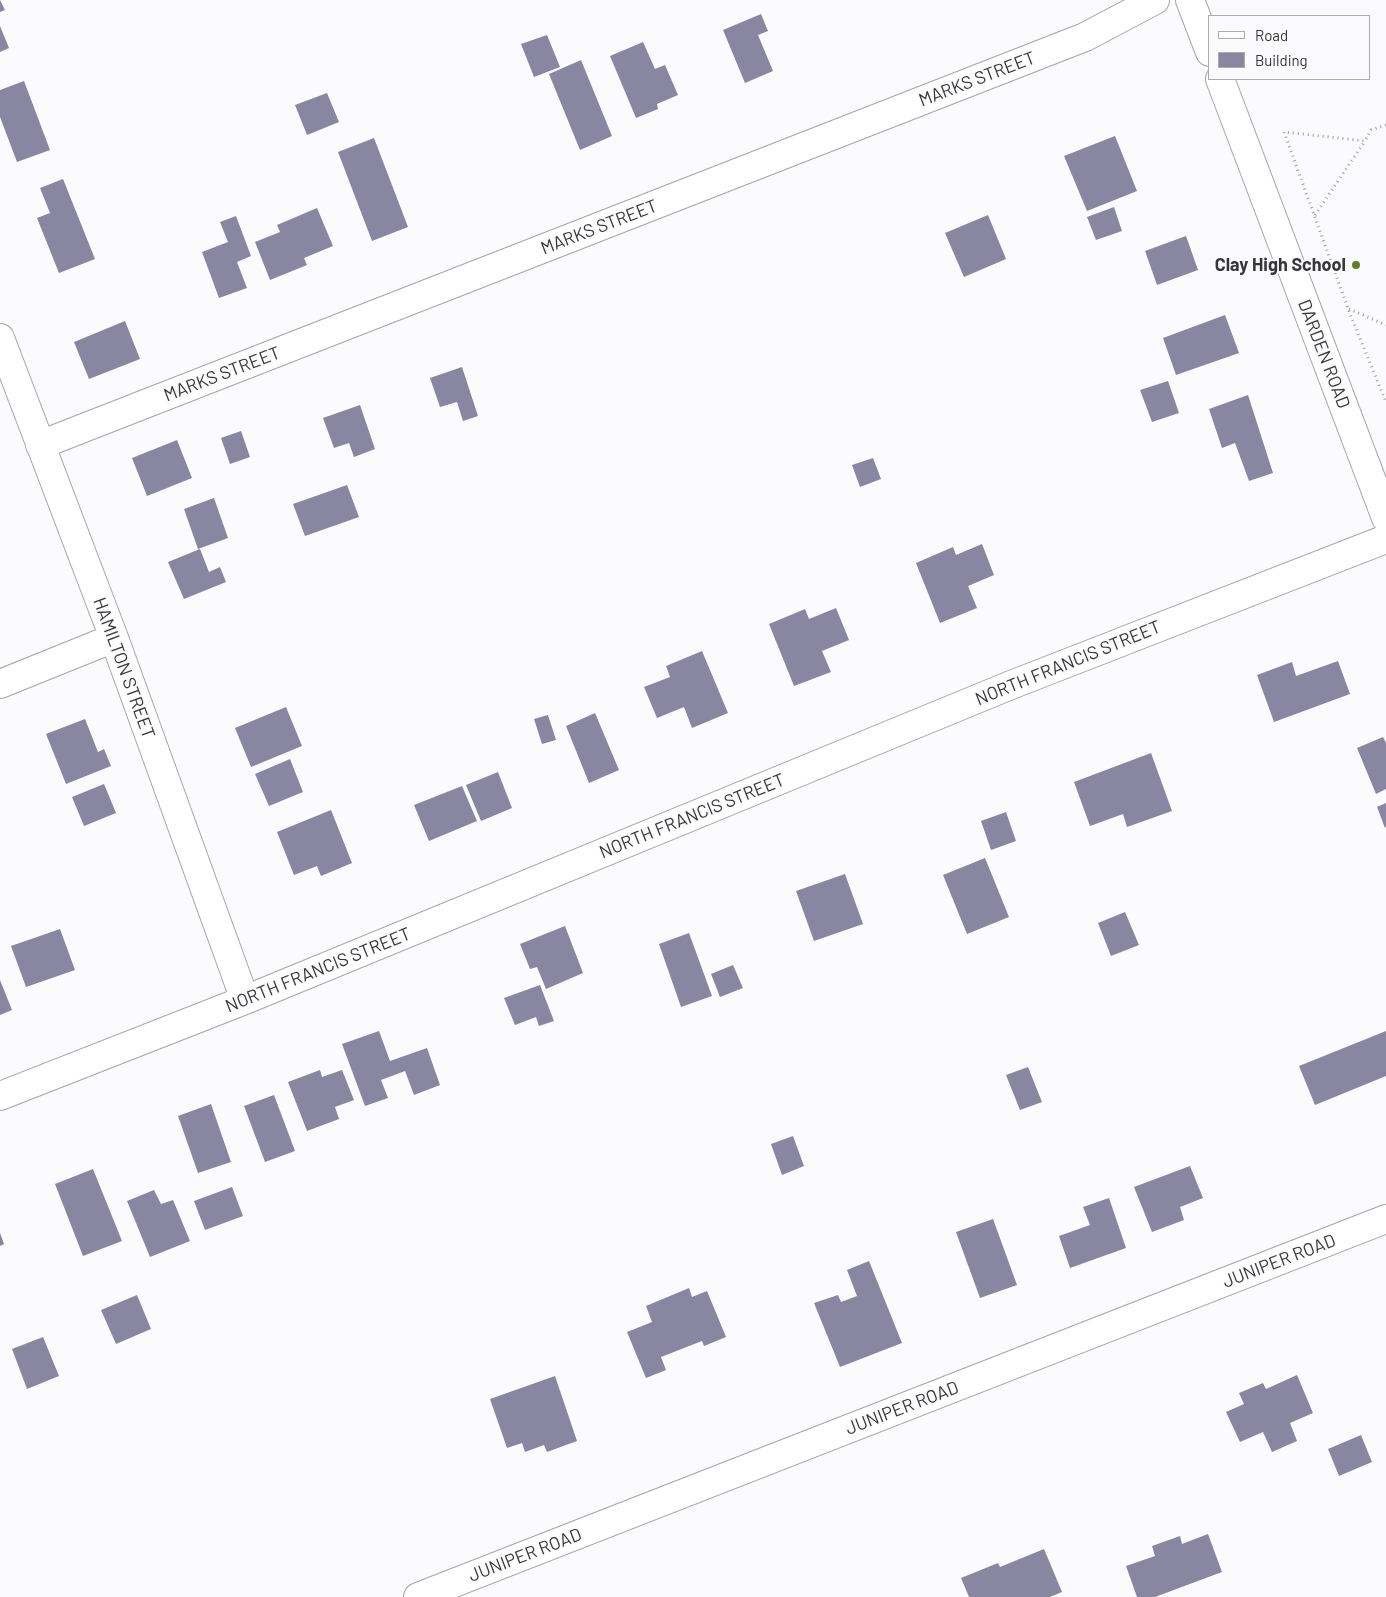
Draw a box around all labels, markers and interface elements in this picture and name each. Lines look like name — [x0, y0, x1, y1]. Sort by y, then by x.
legend — [1208, 15, 1371, 80]
text: Road — [1255, 26, 1288, 44]
street label: MARKS STREET — [916, 47, 1038, 111]
text: Building — [1255, 51, 1308, 69]
street label: MARKS STREET — [538, 195, 660, 259]
place label: Clay High School — [1215, 254, 1346, 276]
marker: Clay High School — [1350, 259, 1362, 271]
street label: DARDEN ROAD — [1293, 297, 1355, 411]
street label: MARKS STREET — [161, 342, 283, 406]
street label: HAMILTON STREET — [88, 594, 160, 742]
street label: NORTH FRANCIS STREET — [972, 616, 1164, 710]
street label: NORTH FRANCIS STREET — [596, 769, 788, 863]
street label: NORTH FRANCIS STREET — [222, 923, 414, 1017]
street label: JUNIPER ROAD — [1219, 1230, 1339, 1292]
street label: JUNIPER ROAD — [842, 1377, 962, 1439]
street label: JUNIPER ROAD — [465, 1524, 585, 1586]

